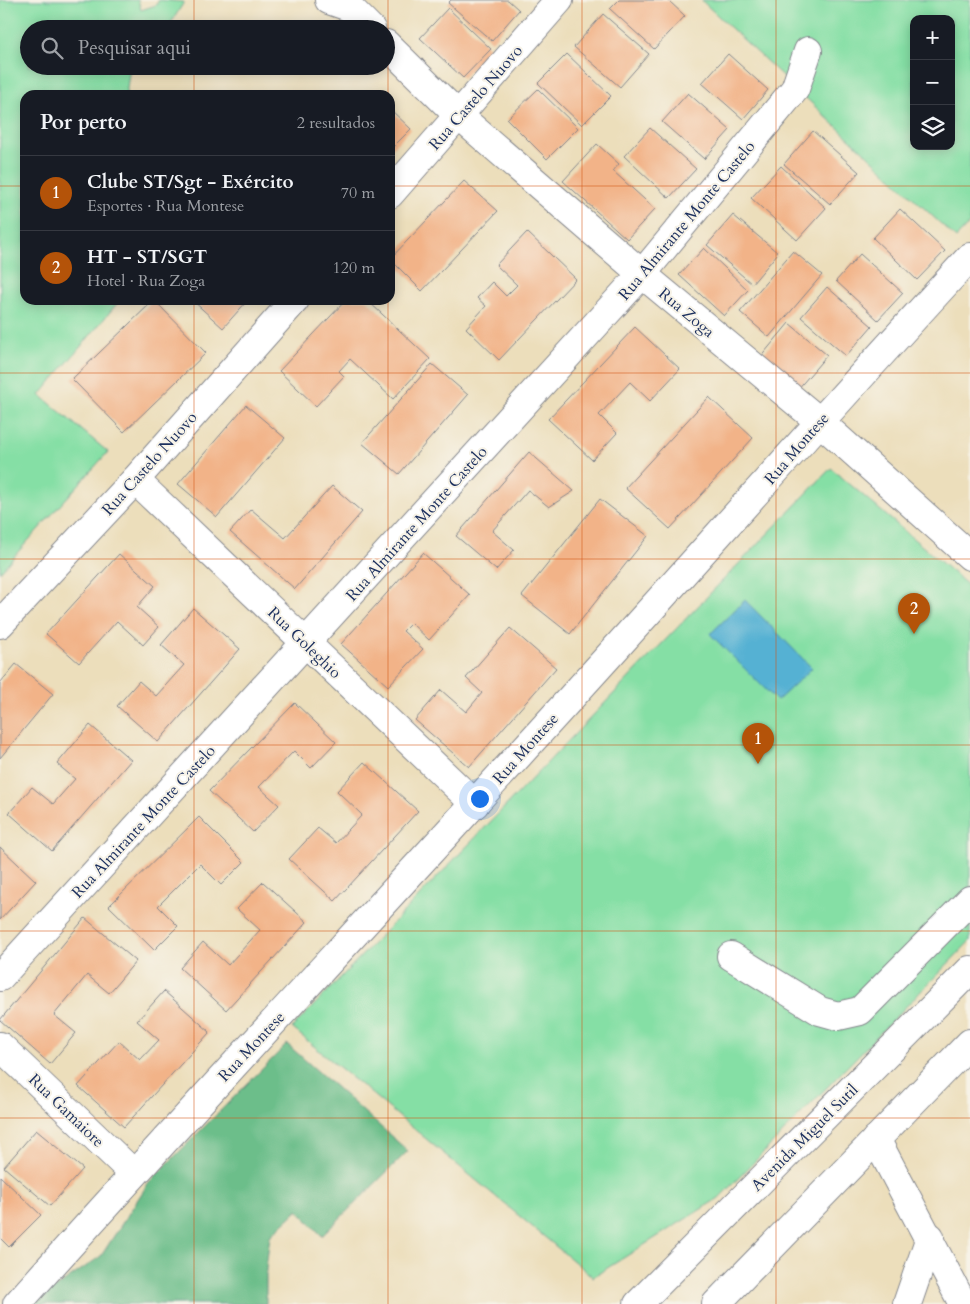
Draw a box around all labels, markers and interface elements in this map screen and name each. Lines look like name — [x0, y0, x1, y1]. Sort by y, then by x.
map controls — [910, 15, 955, 150]
button: + — [910, 15, 955, 60]
search box — [20, 20, 395, 75]
icon: search — [38, 34, 66, 62]
text: Pesquisar aqui — [78, 35, 191, 61]
street label: Rua Castelo Nuovo — [424, 40, 528, 155]
button: − — [910, 60, 955, 105]
button: layers — [910, 105, 955, 150]
text: Por perto — [40, 108, 127, 137]
text: 2 resultados — [297, 112, 375, 134]
street label: Rua Almirante Monte Castelo — [613, 136, 760, 305]
text: Clube ST/Sgt - Exército — [87, 169, 294, 195]
text: 1 — [52, 182, 60, 204]
text: 70 m — [341, 182, 375, 204]
text: Esportes · Rua Montese — [87, 195, 244, 217]
text: HT - ST/SGT — [87, 244, 207, 270]
text: 2 — [52, 257, 60, 279]
text: 120 m — [333, 257, 375, 279]
text: Hotel · Rua Zoga — [87, 270, 205, 292]
street label: Rua Zoga — [654, 283, 719, 343]
street label: Rua Castelo Nuovo — [97, 407, 203, 520]
street label: Rua Montese — [759, 408, 834, 489]
street label: Rua Almirante Monte Castelo — [341, 441, 493, 606]
pin: 2 — [898, 593, 930, 634]
street label: Rua Goleghio — [263, 602, 346, 684]
street label: Rua Montese — [488, 708, 564, 789]
pin: 1 — [742, 723, 774, 764]
street label: Rua Almirante Monte Castelo — [67, 740, 221, 903]
your location — [467, 786, 493, 812]
street label: Rua Montese — [213, 1007, 290, 1087]
street label: Rua Gamaiore — [24, 1069, 109, 1152]
street label: Avenida Miguel Sutil — [746, 1079, 863, 1196]

